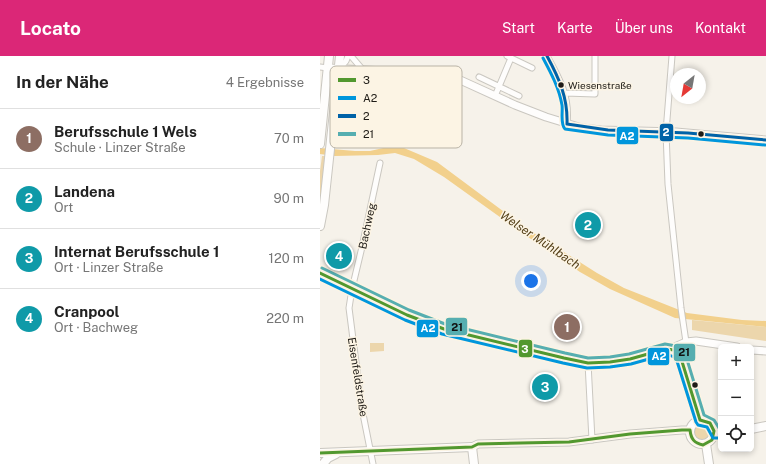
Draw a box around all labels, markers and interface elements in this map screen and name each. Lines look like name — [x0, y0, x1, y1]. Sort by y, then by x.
text: Locato — [20, 17, 81, 39]
text: Start — [502, 20, 535, 36]
text: Karte — [557, 20, 593, 36]
text: Über uns — [615, 20, 673, 36]
text: Kontakt — [695, 20, 746, 36]
legend — [330, 66, 462, 148]
north arrow — [670, 68, 706, 104]
text: In der Nähe — [16, 72, 109, 92]
text: 3 — [363, 74, 370, 86]
text: 4 Ergebnisse — [226, 75, 304, 90]
place label: Wiesenstraße — [568, 79, 632, 91]
marker: Wiesenstraße — [556, 80, 566, 90]
text: A2 — [363, 92, 378, 104]
text: 2 — [363, 110, 370, 122]
text: Berufsschule 1 Wels — [54, 123, 197, 140]
line badge: 2 — [659, 123, 674, 142]
line badge: A2 — [616, 126, 639, 145]
text: 2 — [663, 126, 670, 138]
text: 21 — [363, 128, 374, 140]
unlabelled marker — [696, 129, 706, 139]
text: A2 — [620, 130, 634, 142]
text: 1 — [26, 131, 32, 146]
text: 70 m — [274, 131, 304, 146]
text: Schule · Linzer Straße — [54, 140, 186, 155]
text: Landena — [54, 183, 115, 200]
text: 2 — [25, 191, 33, 206]
text: 90 m — [274, 191, 304, 206]
text: Ort — [54, 200, 73, 215]
street label: Bachweg — [356, 202, 378, 250]
water label: Welser Mühlbach — [497, 208, 583, 272]
pin: 2 — [575, 210, 601, 240]
pin: 4 — [326, 241, 352, 271]
text: Internat Berufsschule 1 — [54, 243, 219, 260]
text: 3 — [25, 251, 33, 266]
text: 120 m — [269, 251, 304, 266]
text: Ort · Linzer Straße — [54, 260, 163, 275]
your location — [521, 271, 541, 291]
text: Cranpool — [54, 303, 119, 320]
text: 4 — [25, 311, 33, 326]
text: 220 m — [266, 311, 304, 326]
pin: 1 — [554, 312, 580, 342]
line badge: 21 — [445, 317, 468, 336]
line badge: A2 — [416, 319, 439, 338]
text: Ort · Bachweg — [54, 320, 138, 335]
text: 21 — [451, 321, 463, 333]
text: A2 — [421, 322, 435, 334]
street label: Eisenfeldstraße — [346, 336, 370, 418]
line badge: 3 — [518, 339, 533, 358]
text: 3 — [521, 343, 529, 355]
line badge: 21 — [673, 343, 696, 362]
map controls — [718, 344, 754, 452]
button: + — [718, 344, 754, 380]
text: 21 — [678, 346, 690, 358]
line badge: A2 — [647, 347, 670, 366]
text: A2 — [652, 350, 666, 362]
pin: 3 — [532, 372, 558, 402]
unlabelled marker — [690, 380, 700, 390]
button: − — [718, 380, 754, 416]
button: locate — [718, 416, 754, 452]

